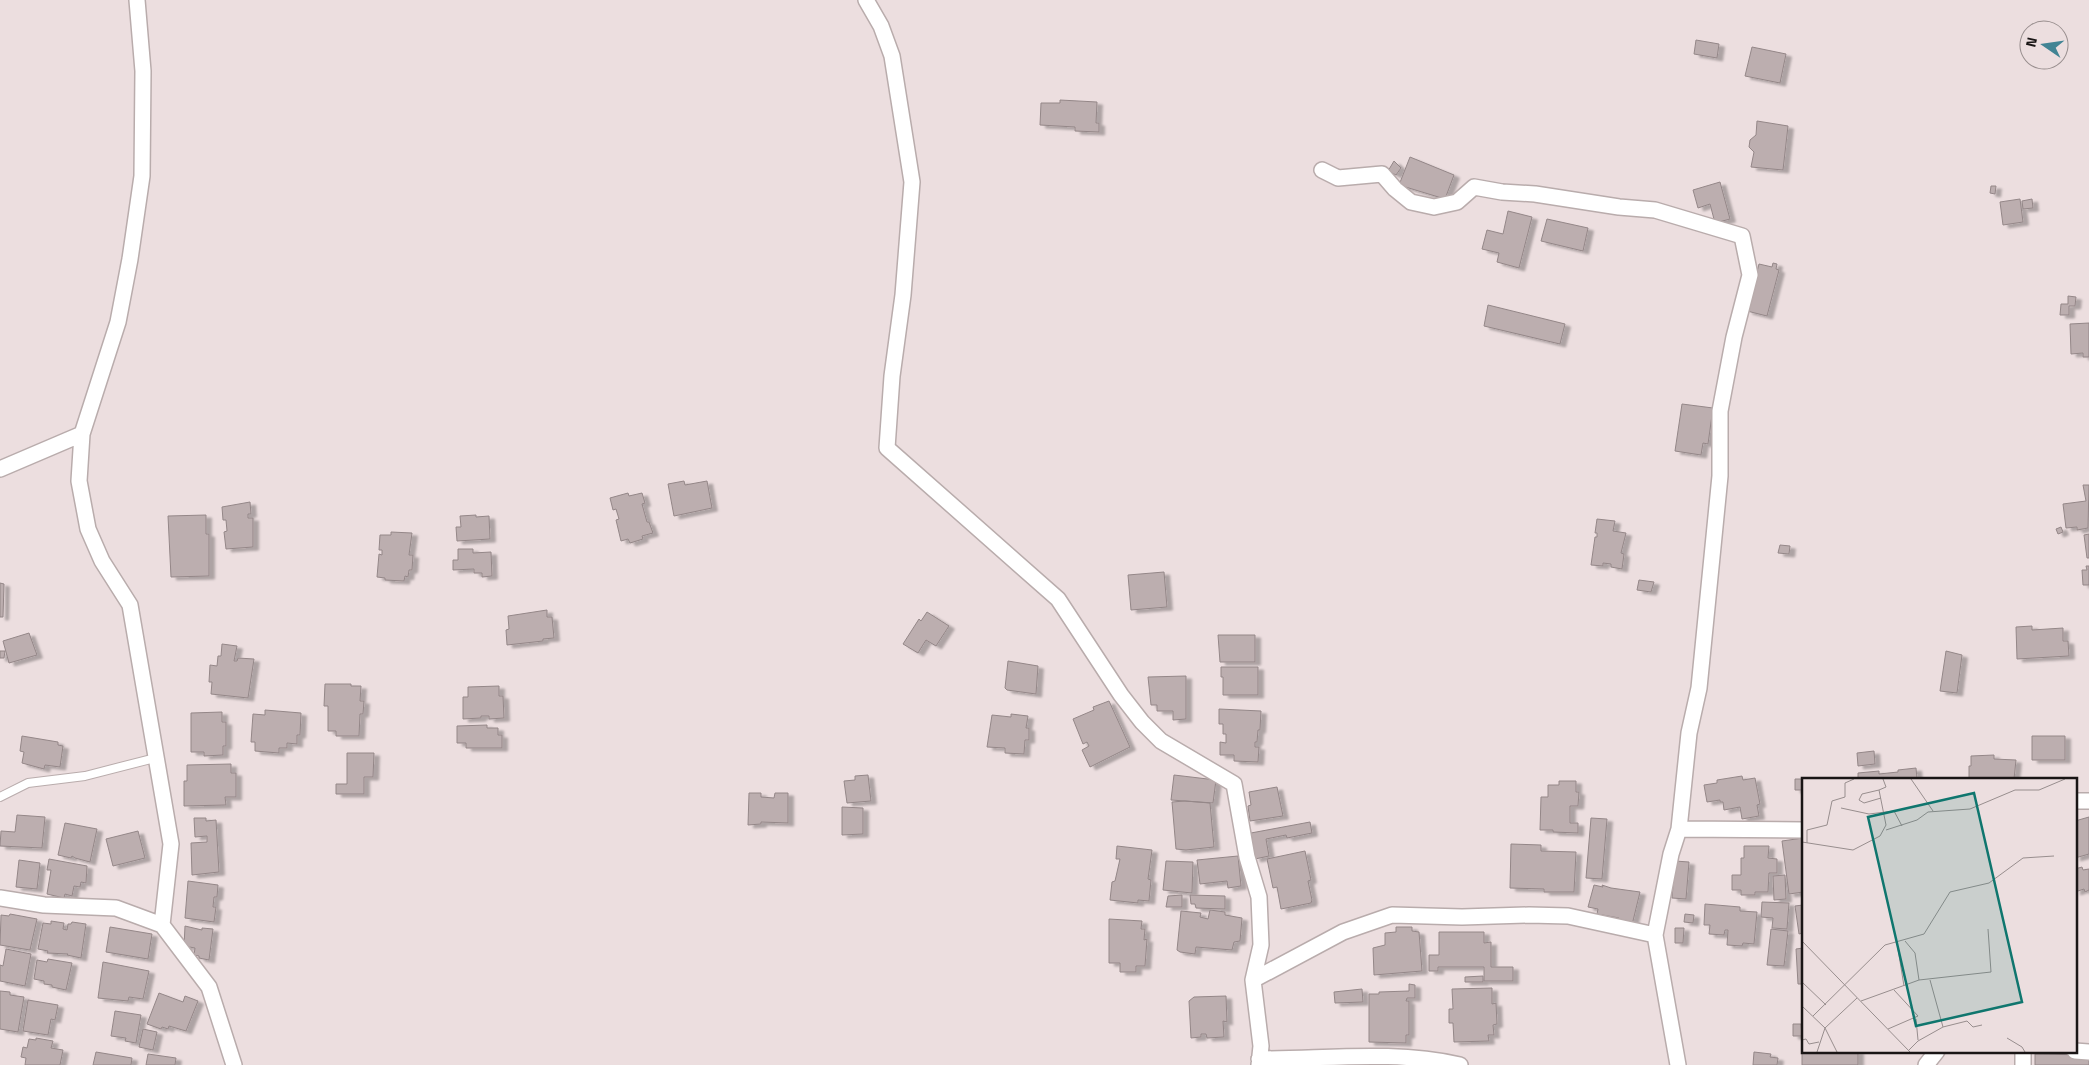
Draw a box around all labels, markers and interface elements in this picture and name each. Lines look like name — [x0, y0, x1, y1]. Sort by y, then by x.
north arrow — [2019, 20, 2069, 70]
text: N — [2020, 35, 2042, 49]
inset map — [1802, 778, 2076, 1052]

